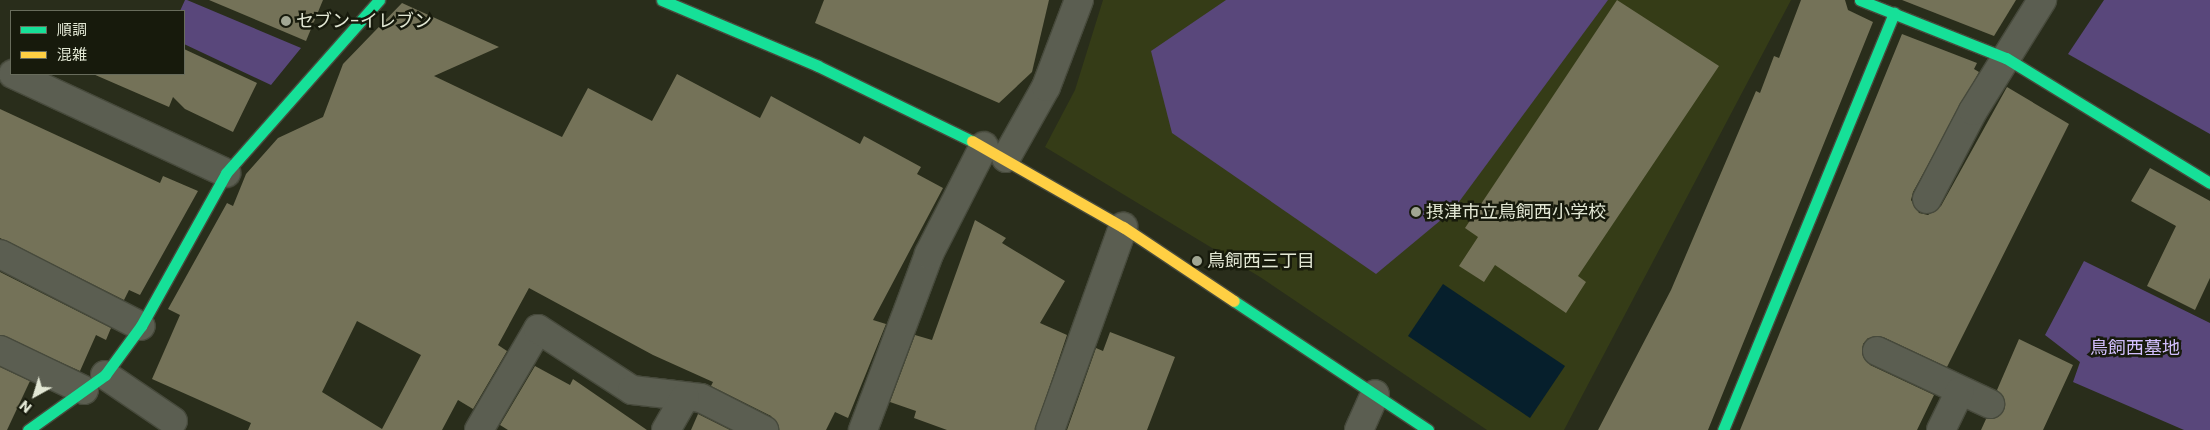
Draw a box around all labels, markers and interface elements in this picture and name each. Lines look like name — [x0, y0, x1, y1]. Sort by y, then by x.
legend — [10, 10, 185, 75]
place label: セブン-イレブン — [296, 10, 432, 32]
marker: セブン-イレブン — [280, 15, 292, 27]
text: 順調 — [57, 19, 87, 40]
text: 混雑 — [57, 44, 87, 65]
place label: 摂津市立鳥飼西小学校 — [1426, 201, 1606, 223]
marker: 摂津市立鳥飼西小学校 — [1410, 206, 1422, 218]
place label: 鳥飼西三丁目 — [1207, 250, 1315, 272]
marker: 鳥飼西三丁目 — [1191, 255, 1203, 267]
park label: 鳥飼西墓地 — [2090, 337, 2180, 359]
north arrow — [10, 370, 60, 420]
text: N — [15, 396, 36, 418]

